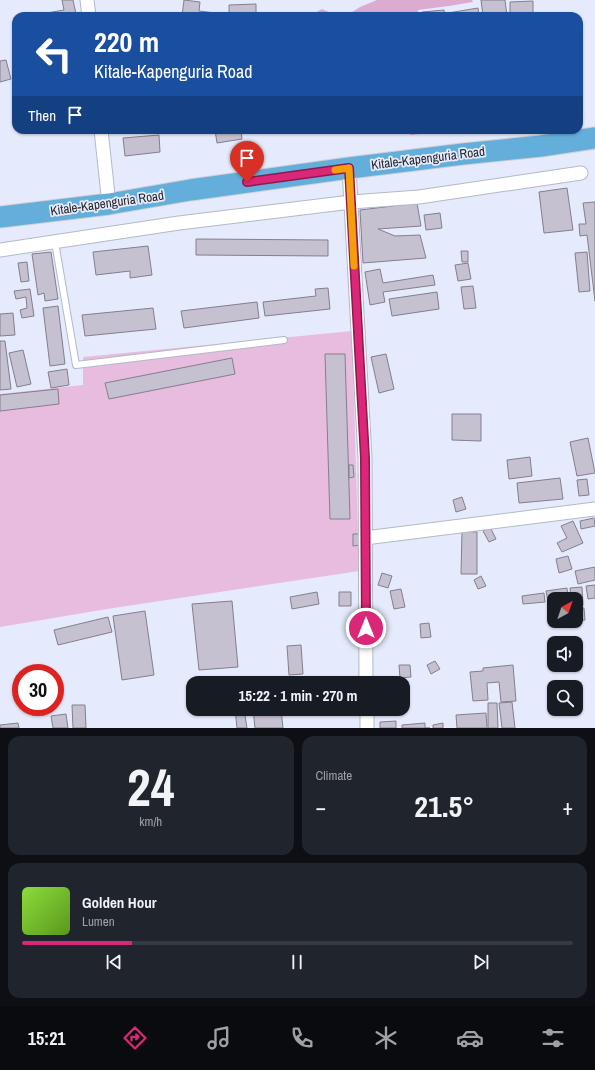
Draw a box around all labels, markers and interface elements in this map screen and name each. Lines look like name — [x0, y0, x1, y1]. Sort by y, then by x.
text: 220 m — [94, 23, 159, 61]
icon: left — [28, 28, 80, 80]
text: Kitale-Kapenguria Road — [94, 59, 252, 84]
icon: arrive — [64, 104, 86, 126]
text: Then — [28, 105, 56, 126]
pin — [230, 141, 264, 182]
street label: Kitale-Kapenguria Road — [370, 143, 486, 173]
icon: arrive — [236, 147, 258, 169]
street label: Kitale-Kapenguria Road — [49, 187, 165, 219]
north arrow — [547, 592, 583, 628]
map controls — [547, 592, 583, 716]
position arrow — [345, 607, 387, 649]
button: sound — [547, 636, 583, 672]
speed limit sign: 30 — [12, 664, 64, 716]
button: search — [547, 680, 583, 716]
text: 15:22 · 1 min · 270 m — [239, 685, 357, 706]
text: 24 — [127, 752, 174, 822]
text: Climate — [316, 767, 352, 784]
text: 21.5° — [414, 786, 474, 826]
text: − — [316, 792, 326, 822]
text: + — [562, 792, 573, 822]
text: km/h — [139, 813, 162, 830]
text: Golden Hour — [82, 892, 157, 913]
text: Lumen — [82, 913, 115, 930]
icon: previous — [103, 951, 125, 973]
icon: pause — [286, 951, 308, 973]
icon: next — [470, 951, 492, 973]
icon: directions — [121, 1024, 149, 1052]
icon: music — [205, 1024, 233, 1052]
icon: phone — [288, 1024, 316, 1052]
icon: climate — [372, 1024, 400, 1052]
icon: car — [456, 1024, 484, 1052]
icon: filters — [539, 1024, 567, 1052]
text: 15:21 — [28, 1026, 66, 1051]

